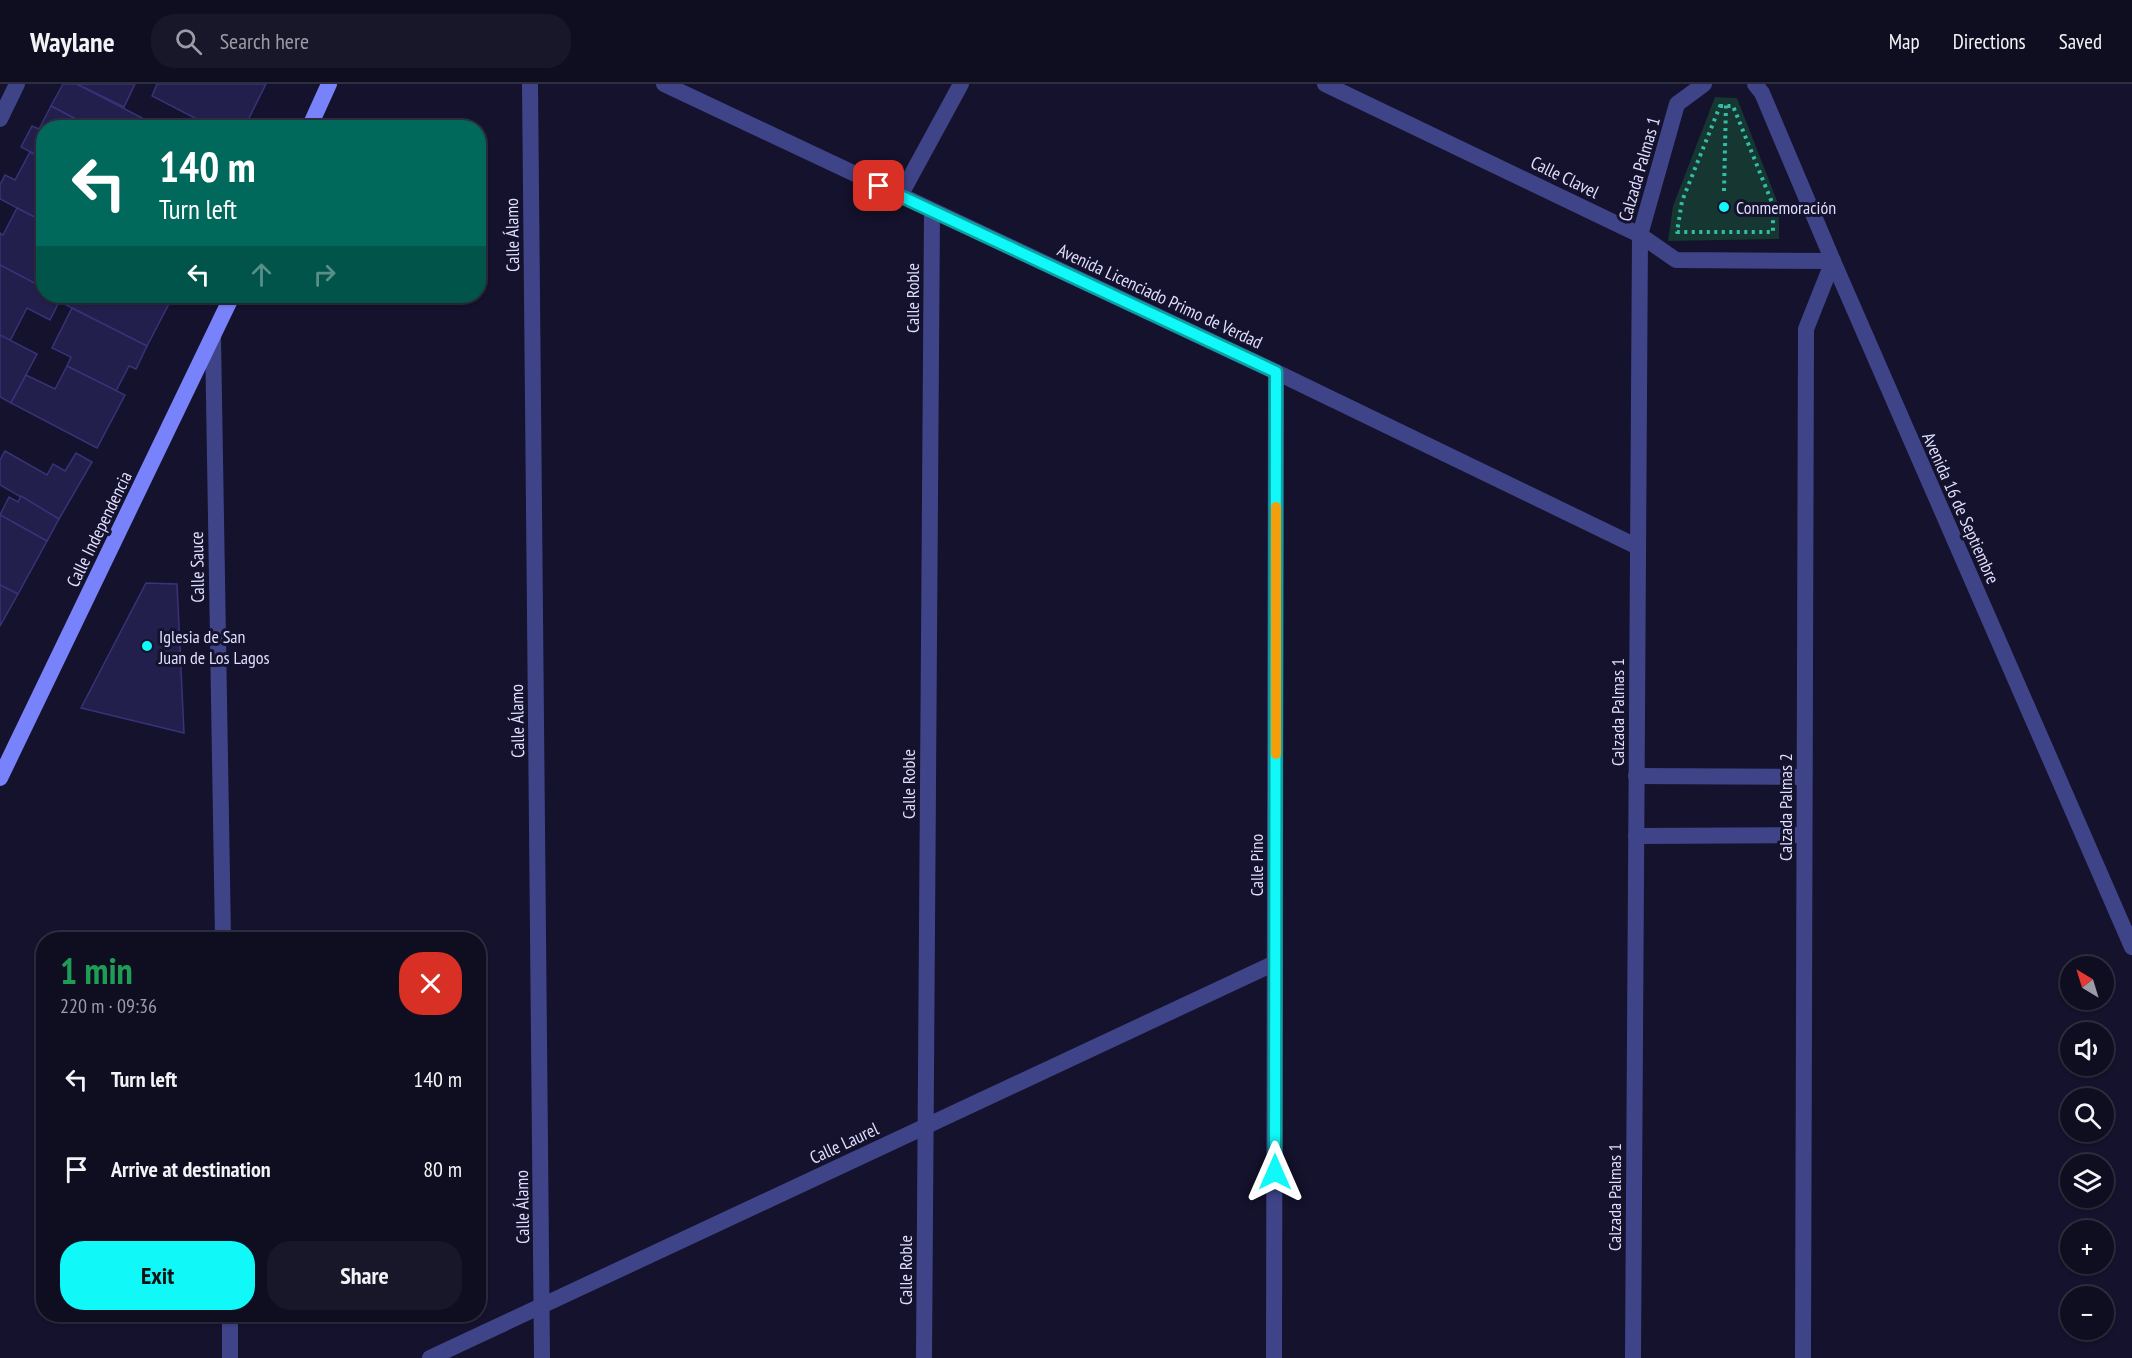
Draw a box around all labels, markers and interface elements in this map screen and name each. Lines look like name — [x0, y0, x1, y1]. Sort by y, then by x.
search box — [151, 14, 571, 68]
text: Waylane — [30, 23, 115, 60]
icon: search — [172, 25, 205, 58]
text: Search here — [220, 27, 309, 55]
text: Map — [1889, 28, 1920, 55]
text: Directions — [1953, 28, 2026, 55]
text: Saved — [2059, 28, 2102, 55]
street label: Calzada Palmas 1 — [1613, 114, 1665, 224]
text: 140 m — [159, 139, 256, 194]
icon: left — [60, 144, 138, 222]
street label: Calle Clavel — [1527, 151, 1604, 204]
pin — [853, 160, 904, 211]
icon: arrive — [862, 169, 895, 202]
text: Turn left — [159, 192, 237, 226]
place label: Conmemoración — [1736, 196, 1836, 219]
street label: Calle Álamo — [500, 198, 524, 272]
marker: Conmemoración — [1717, 200, 1731, 214]
street label: Avenida Licenciado Primo de Verdad — [1054, 238, 1266, 354]
icon: left — [182, 258, 215, 291]
icon: ahead — [245, 258, 278, 291]
icon: right — [308, 258, 341, 291]
street label: Calle Roble — [901, 263, 924, 333]
street label: Avenida 16 de Septiembre — [1917, 429, 2005, 587]
street label: Calle Independencia — [61, 467, 137, 591]
street label: Calle Sauce — [185, 531, 209, 603]
place label: Iglesia de San Juan de Los Lagos — [158, 625, 270, 669]
marker: Iglesia de San Juan de Los Lagos — [140, 639, 154, 653]
street label: Calzada Palmas 1 — [1606, 658, 1629, 766]
street label: Calle Álamo — [505, 684, 529, 758]
street label: Calle Roble — [897, 749, 920, 819]
street label: Calzada Palmas 2 — [1774, 753, 1797, 861]
street label: Calle Pino — [1245, 834, 1268, 896]
text: 1 min — [60, 947, 133, 994]
button: close — [399, 952, 462, 1015]
north arrow — [2060, 956, 2114, 1010]
map controls — [2060, 956, 2114, 1340]
text: 220 m · 09:36 — [60, 993, 157, 1019]
button: sound — [2060, 1022, 2114, 1076]
icon: left — [60, 1063, 93, 1096]
text: Turn left — [111, 1065, 177, 1093]
text: 140 m — [413, 1065, 462, 1093]
button: search — [2060, 1088, 2114, 1142]
street label: Calle Laurel — [806, 1117, 883, 1169]
position arrow — [1243, 1140, 1307, 1204]
street label: Calzada Palmas 1 — [1603, 1143, 1626, 1251]
icon: arrive — [60, 1153, 93, 1186]
button: layers — [2060, 1154, 2114, 1208]
text: Arrive at destination — [111, 1155, 271, 1183]
text: 80 m — [423, 1155, 462, 1183]
street label: Calle Álamo — [510, 1170, 534, 1244]
button: + — [2060, 1220, 2114, 1274]
street label: Calle Roble — [894, 1235, 917, 1305]
button: Exit — [60, 1241, 255, 1310]
button: Share — [267, 1241, 462, 1310]
button: − — [2060, 1286, 2114, 1340]

